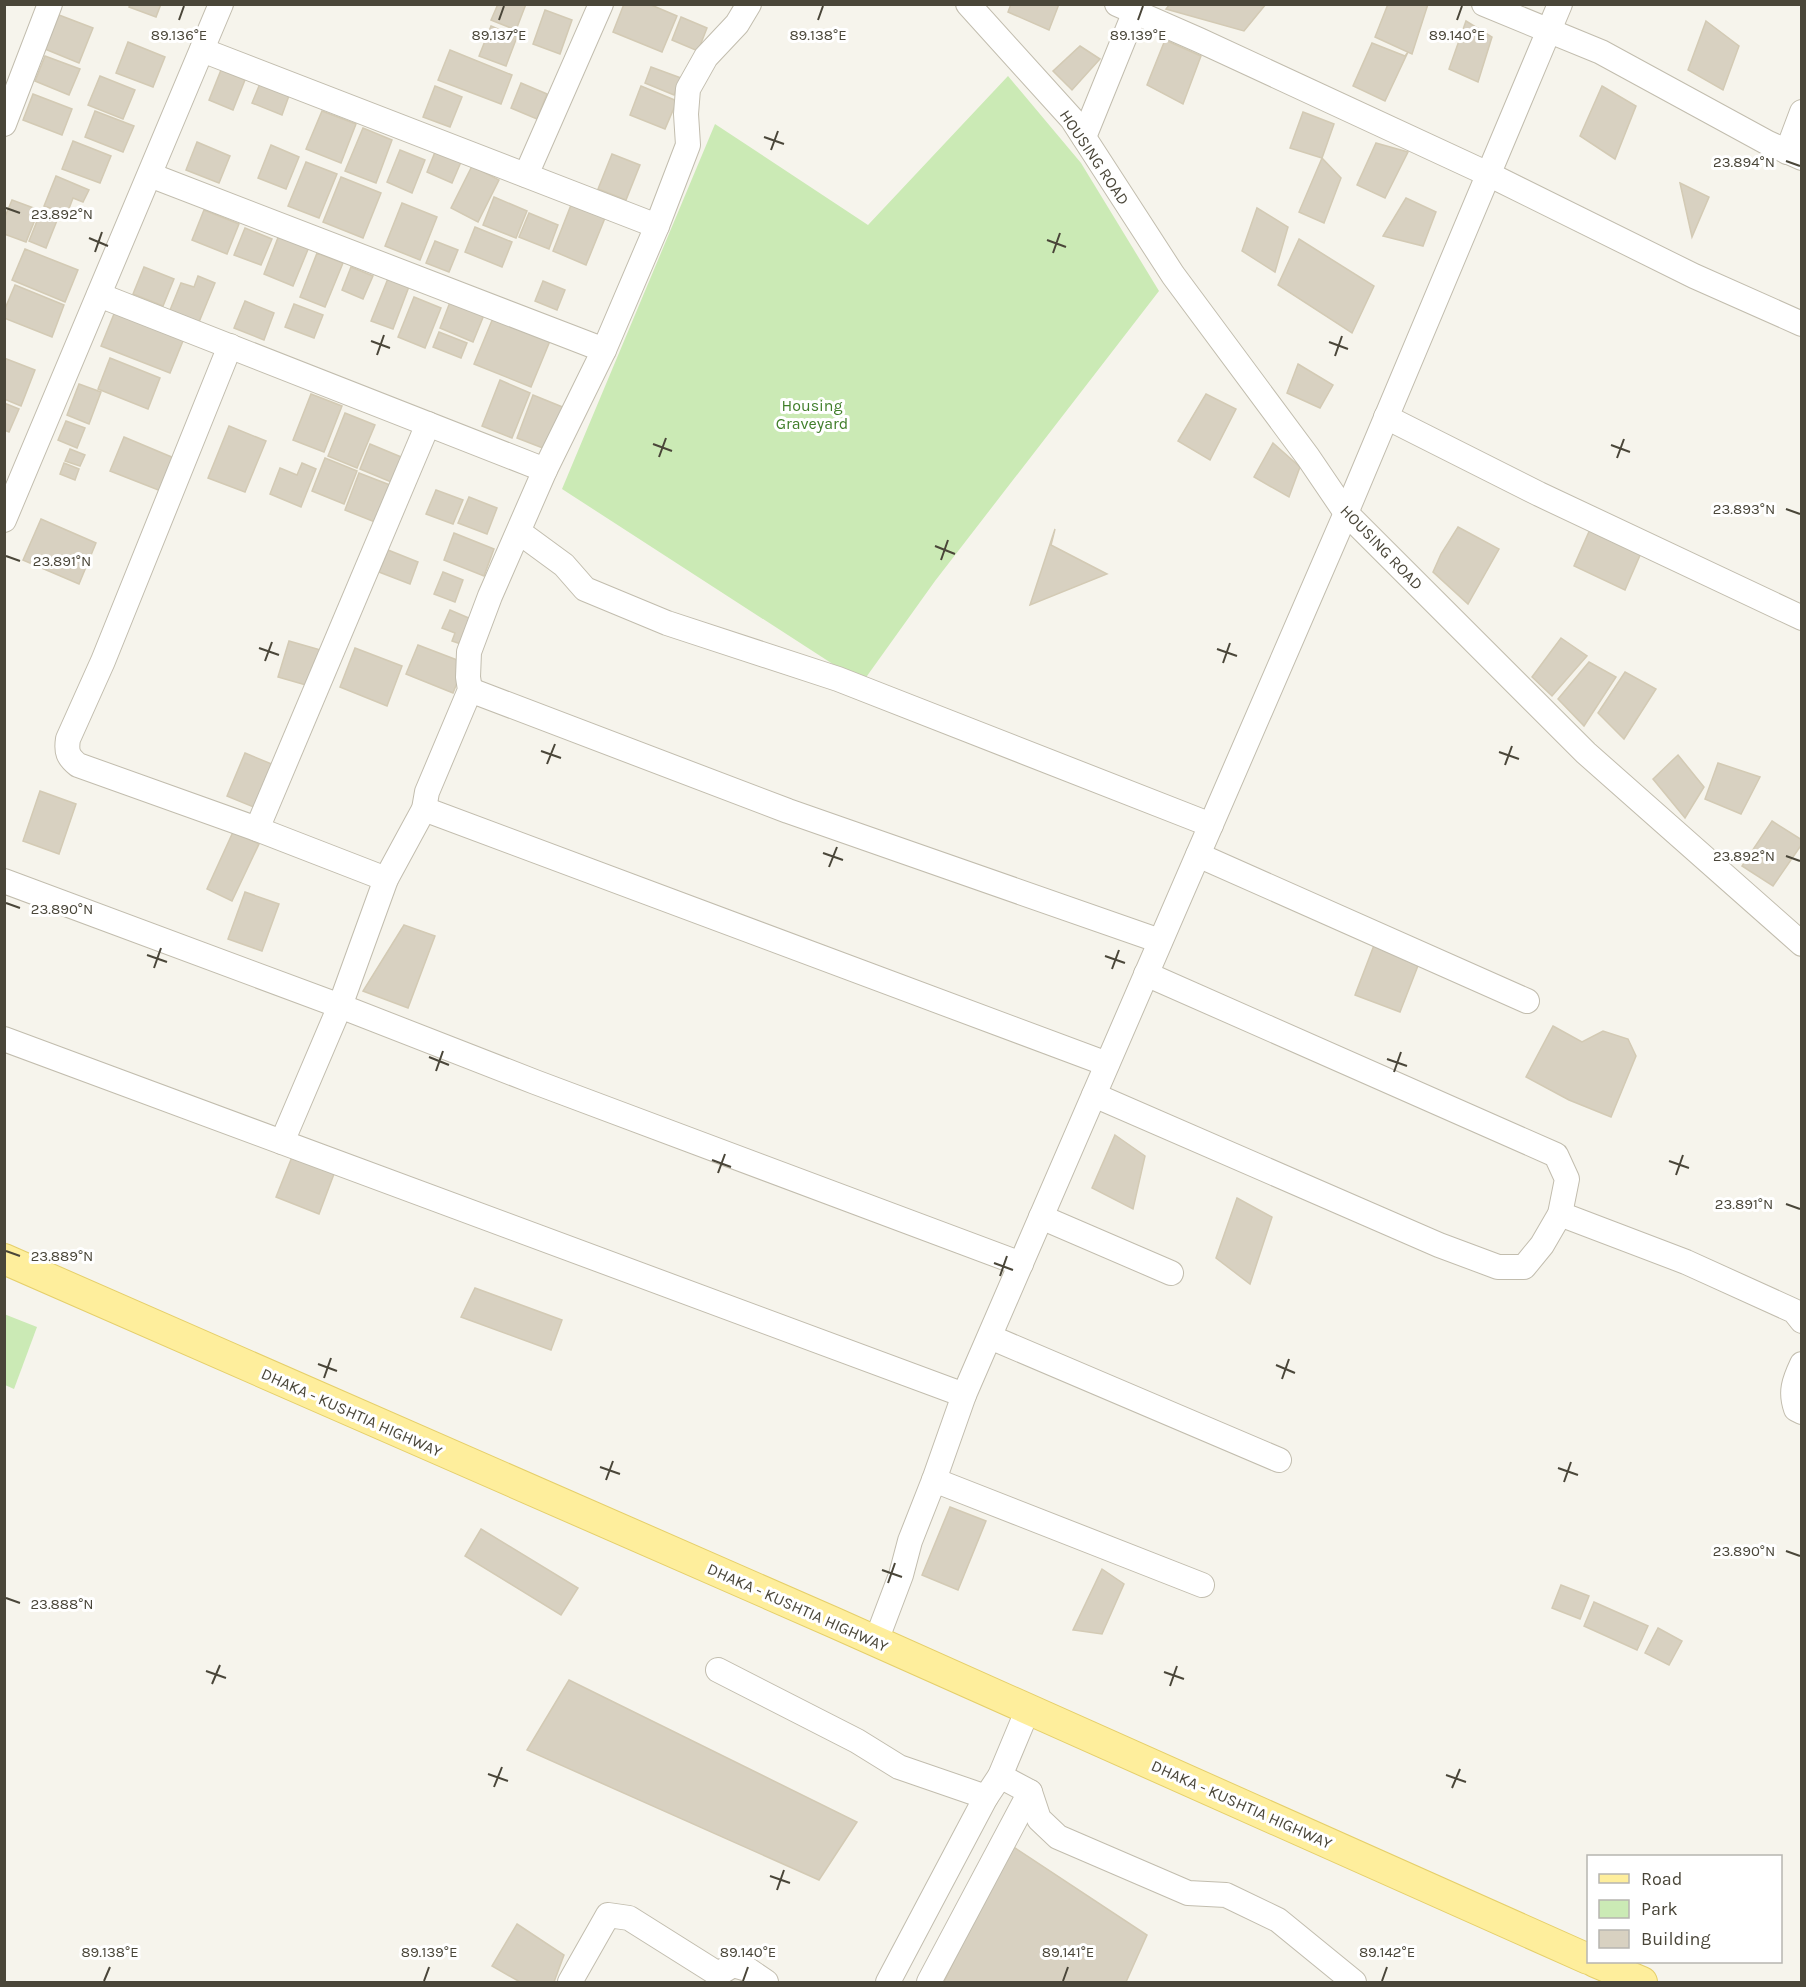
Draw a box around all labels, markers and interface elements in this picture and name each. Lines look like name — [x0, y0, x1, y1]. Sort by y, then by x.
text: 89.136°E — [151, 26, 207, 44]
text: 89.137°E — [472, 26, 527, 44]
text: 89.138°E — [789, 26, 847, 44]
text: 89.139°E — [1110, 26, 1166, 44]
text: 89.140°E — [1429, 26, 1485, 44]
street label: HOUSING ROAD — [1056, 106, 1133, 208]
text: 23.894°N — [1713, 153, 1775, 171]
text: 23.892°N — [31, 205, 93, 223]
park label: Housing Graveyard — [776, 396, 848, 433]
text: 23.893°N — [1713, 500, 1775, 518]
street label: HOUSING ROAD — [1336, 501, 1427, 594]
text: 23.891°N — [33, 552, 91, 570]
text: 23.892°N — [1713, 847, 1775, 865]
text: 23.890°N — [31, 900, 93, 918]
text: 23.891°N — [1715, 1195, 1773, 1213]
text: 23.889°N — [31, 1247, 93, 1265]
street label: DHAKA - KUSHTIA HIGHWAY — [258, 1364, 445, 1461]
text: 23.890°N — [1713, 1542, 1775, 1560]
street label: DHAKA - KUSHTIA HIGHWAY — [704, 1559, 891, 1656]
text: 23.888°N — [30, 1595, 94, 1613]
street label: DHAKA - KUSHTIA HIGHWAY — [1148, 1756, 1335, 1853]
legend — [1587, 1855, 1782, 1963]
text: Road — [1641, 1868, 1682, 1890]
text: Park — [1641, 1898, 1678, 1920]
text: Building — [1641, 1928, 1711, 1950]
text: 89.138°E — [81, 1943, 139, 1961]
text: 89.139°E — [401, 1943, 457, 1961]
text: 89.140°E — [720, 1943, 776, 1961]
text: 89.141°E — [1042, 1943, 1094, 1961]
text: 89.142°E — [1359, 1943, 1415, 1961]

